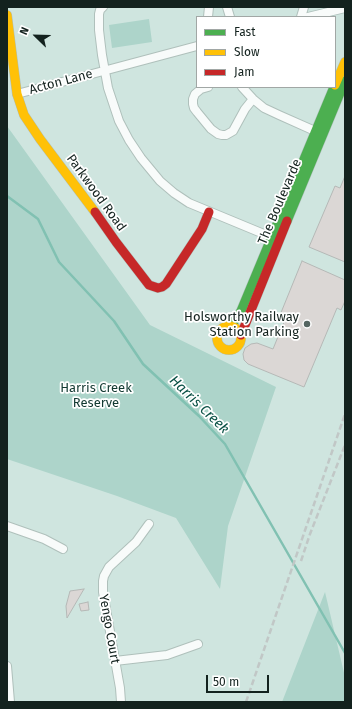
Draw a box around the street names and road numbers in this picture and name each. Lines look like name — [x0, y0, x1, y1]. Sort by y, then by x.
street label: Acton Lane — [28, 66, 94, 98]
street label: Parkwood Road — [63, 151, 129, 235]
street label: The Boulevarde — [255, 157, 305, 247]
street label: Yengo Court — [95, 593, 123, 665]

